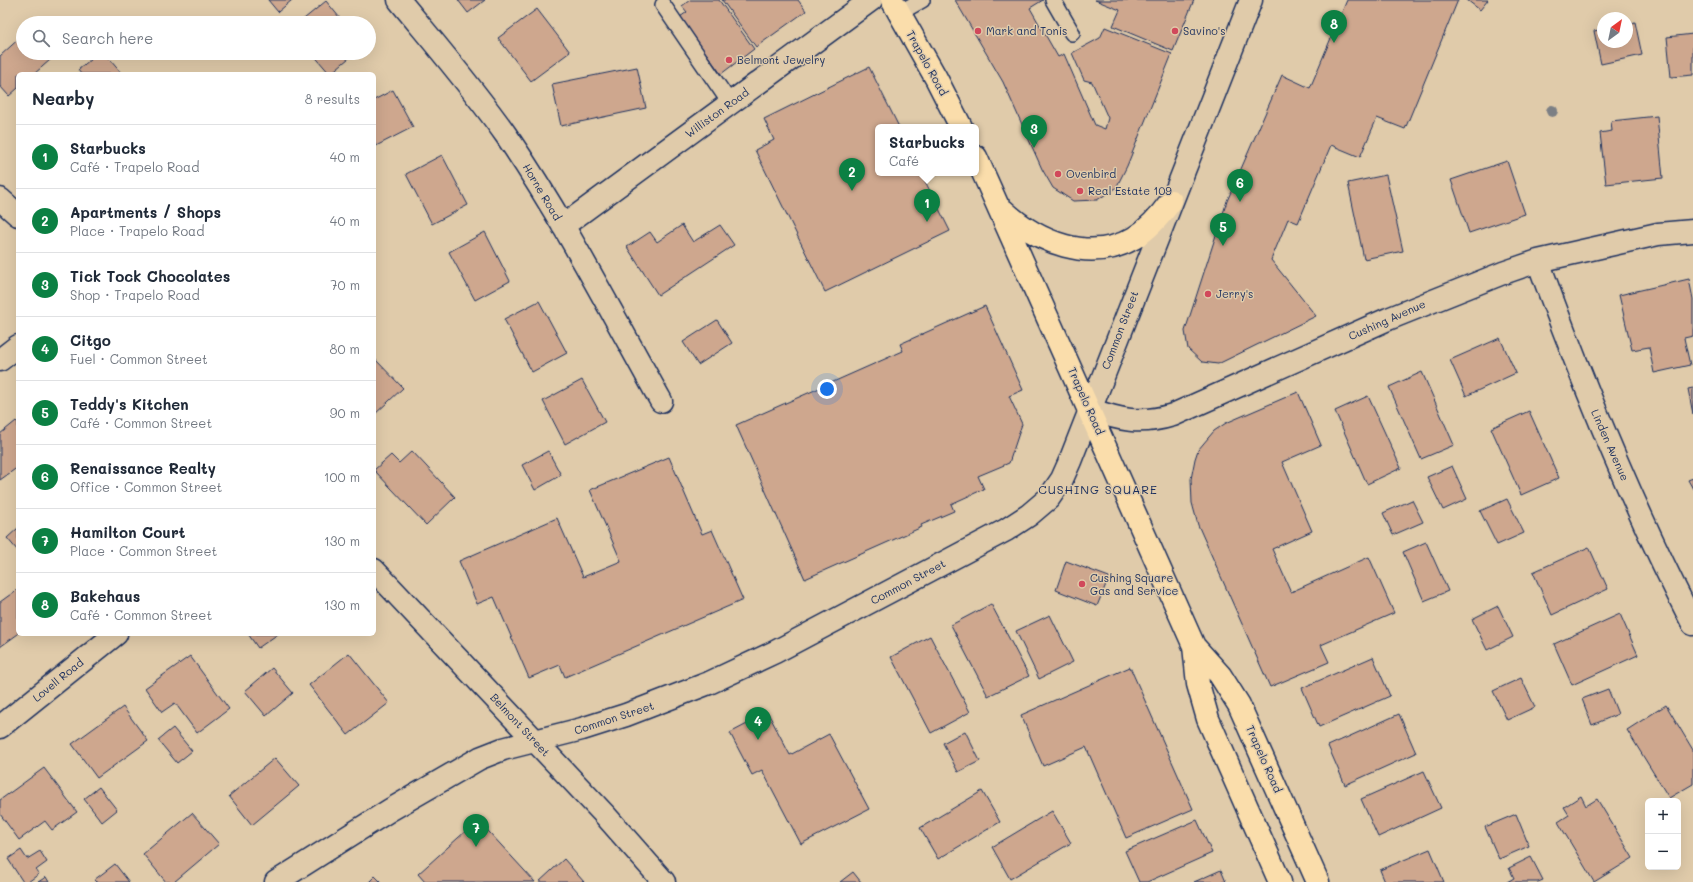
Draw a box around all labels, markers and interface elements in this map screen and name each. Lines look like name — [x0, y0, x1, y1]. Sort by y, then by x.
pin: 8 — [1321, 10, 1347, 43]
north arrow — [1597, 12, 1633, 48]
search box — [16, 16, 376, 60]
place label: Mark and Tonis — [986, 23, 1067, 38]
place label: Savino's — [1183, 23, 1226, 38]
marker: Mark and Tonis — [973, 26, 983, 36]
marker: Savino's — [1170, 26, 1180, 36]
icon: search — [30, 27, 52, 49]
street label: Trapelo Road — [903, 27, 952, 98]
text: Search here — [62, 28, 153, 48]
place label: Belmont Jewelry — [737, 52, 826, 67]
marker: Belmont Jewelry — [724, 55, 734, 65]
street label: Williston Road — [682, 84, 752, 141]
text: Nearby — [32, 87, 94, 109]
text: 8 results — [305, 90, 360, 107]
pin: 3 — [1021, 115, 1047, 148]
popup — [875, 124, 979, 176]
text: Starbucks — [889, 132, 965, 152]
text: Starbucks — [70, 138, 146, 158]
text: 1 — [42, 148, 48, 165]
text: 40 m — [330, 148, 360, 165]
text: Café — [889, 152, 919, 169]
text: Café · Trapelo Road — [70, 158, 199, 175]
pin: 2 — [839, 158, 865, 191]
street label: Horne Road — [520, 161, 565, 223]
place label: Ovenbird — [1066, 166, 1116, 181]
marker: Ovenbird — [1053, 169, 1063, 179]
pin: 6 — [1227, 169, 1253, 202]
place label: Real Estate 109 — [1088, 183, 1172, 198]
marker: Real Estate 109 — [1075, 186, 1085, 196]
pin: 1 — [914, 189, 940, 222]
text: Apartments / Shops — [70, 202, 221, 222]
text: 2 — [41, 212, 49, 229]
text: 40 m — [330, 212, 360, 229]
pin: 5 — [1210, 213, 1236, 246]
text: Place · Trapelo Road — [70, 222, 204, 239]
text: Tick Tock Chocolates — [70, 266, 230, 286]
text: 3 — [41, 276, 49, 293]
text: 70 m — [330, 276, 360, 293]
text: Shop · Trapelo Road — [70, 286, 200, 303]
place label: Jerry's — [1216, 286, 1253, 301]
street label: Common Street — [1098, 288, 1141, 371]
marker: Jerry's — [1203, 289, 1213, 299]
street label: Cushing Avenue — [1346, 296, 1428, 343]
text: Citgo — [70, 330, 111, 350]
text: 4 — [41, 340, 49, 357]
text: 80 m — [330, 340, 360, 357]
text: Fuel · Common Street — [70, 350, 208, 367]
street label: Trapelo Road — [1065, 365, 1108, 437]
your location — [817, 379, 837, 399]
text: Teddy's Kitchen — [70, 394, 189, 414]
text: 5 — [41, 404, 49, 421]
text: 90 m — [330, 404, 360, 421]
street label: Linden Avenue — [1588, 407, 1633, 483]
text: Café · Common Street — [70, 414, 212, 431]
text: Renaissance Realty — [70, 458, 216, 478]
text: 6 — [41, 468, 49, 485]
text: 100 m — [324, 468, 360, 485]
text: Office · Common Street — [70, 478, 222, 495]
district label: CUSHING SQUARE — [1038, 481, 1158, 497]
text: Hamilton Court — [70, 522, 185, 542]
text: 7 — [41, 532, 49, 549]
text: 130 m — [324, 532, 360, 549]
text: Place · Common Street — [70, 542, 217, 559]
street label: Common Street — [868, 555, 948, 608]
place label: Cushing Square Gas and Service — [1090, 570, 1178, 598]
marker: Cushing Square Gas and Service — [1077, 579, 1087, 589]
text: Bakehaus — [70, 586, 140, 606]
text: 8 — [41, 596, 49, 613]
text: 130 m — [324, 596, 360, 613]
text: Café · Common Street — [70, 606, 212, 623]
street label: Lovell Road — [29, 654, 86, 705]
street label: Belmont Street — [487, 690, 554, 760]
street label: Common Street — [572, 698, 656, 737]
pin: 4 — [745, 707, 771, 740]
street label: Trapelo Road — [1243, 723, 1286, 795]
map controls — [1645, 798, 1681, 870]
button: + — [1645, 798, 1681, 834]
pin: 7 — [463, 814, 489, 847]
button: − — [1645, 834, 1681, 870]

